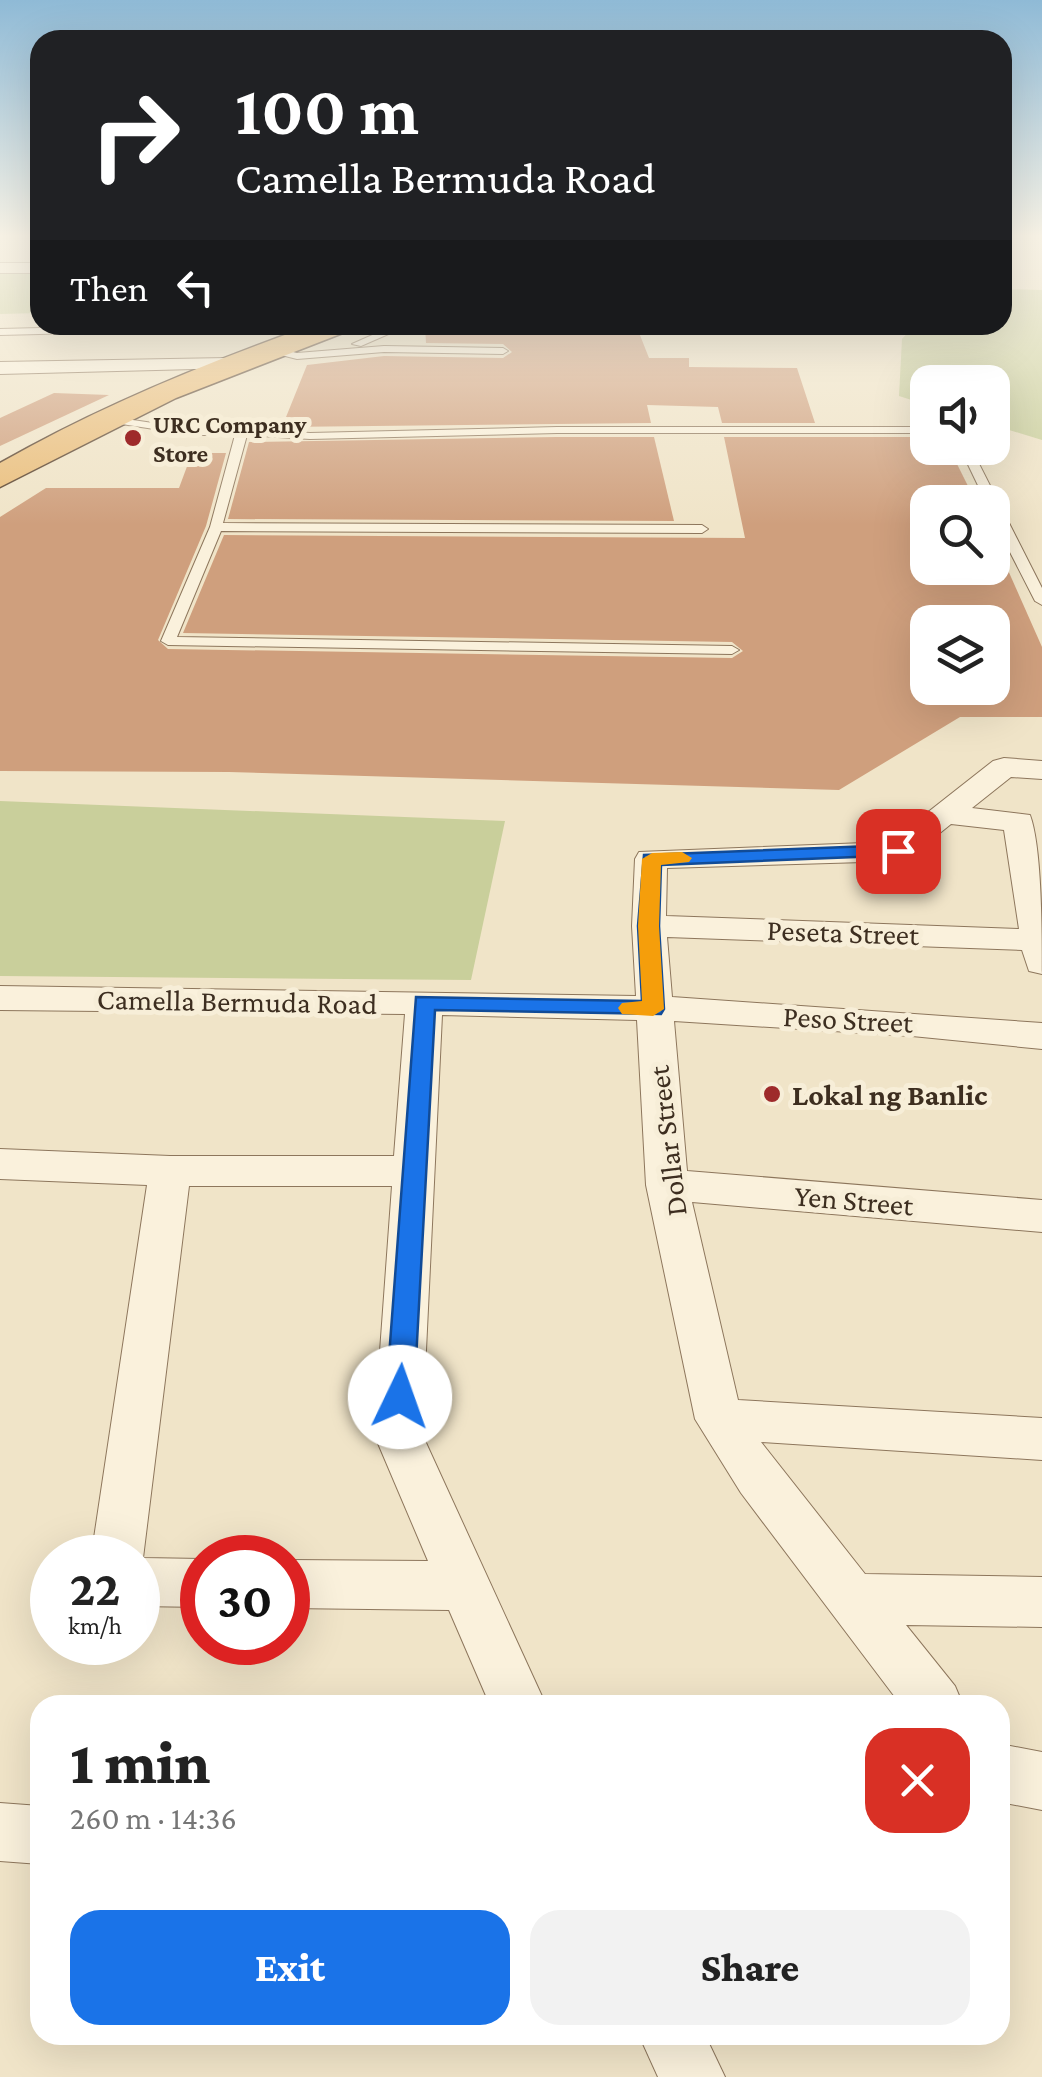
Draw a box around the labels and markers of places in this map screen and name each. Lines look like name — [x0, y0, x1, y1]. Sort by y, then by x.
place label: URC Company Store — [153, 411, 307, 467]
marker: URC Company Store — [122, 427, 144, 449]
pin — [856, 809, 941, 894]
place label: Lokal ng Banlic — [792, 1078, 988, 1111]
marker: Lokal ng Banlic — [761, 1083, 783, 1105]

